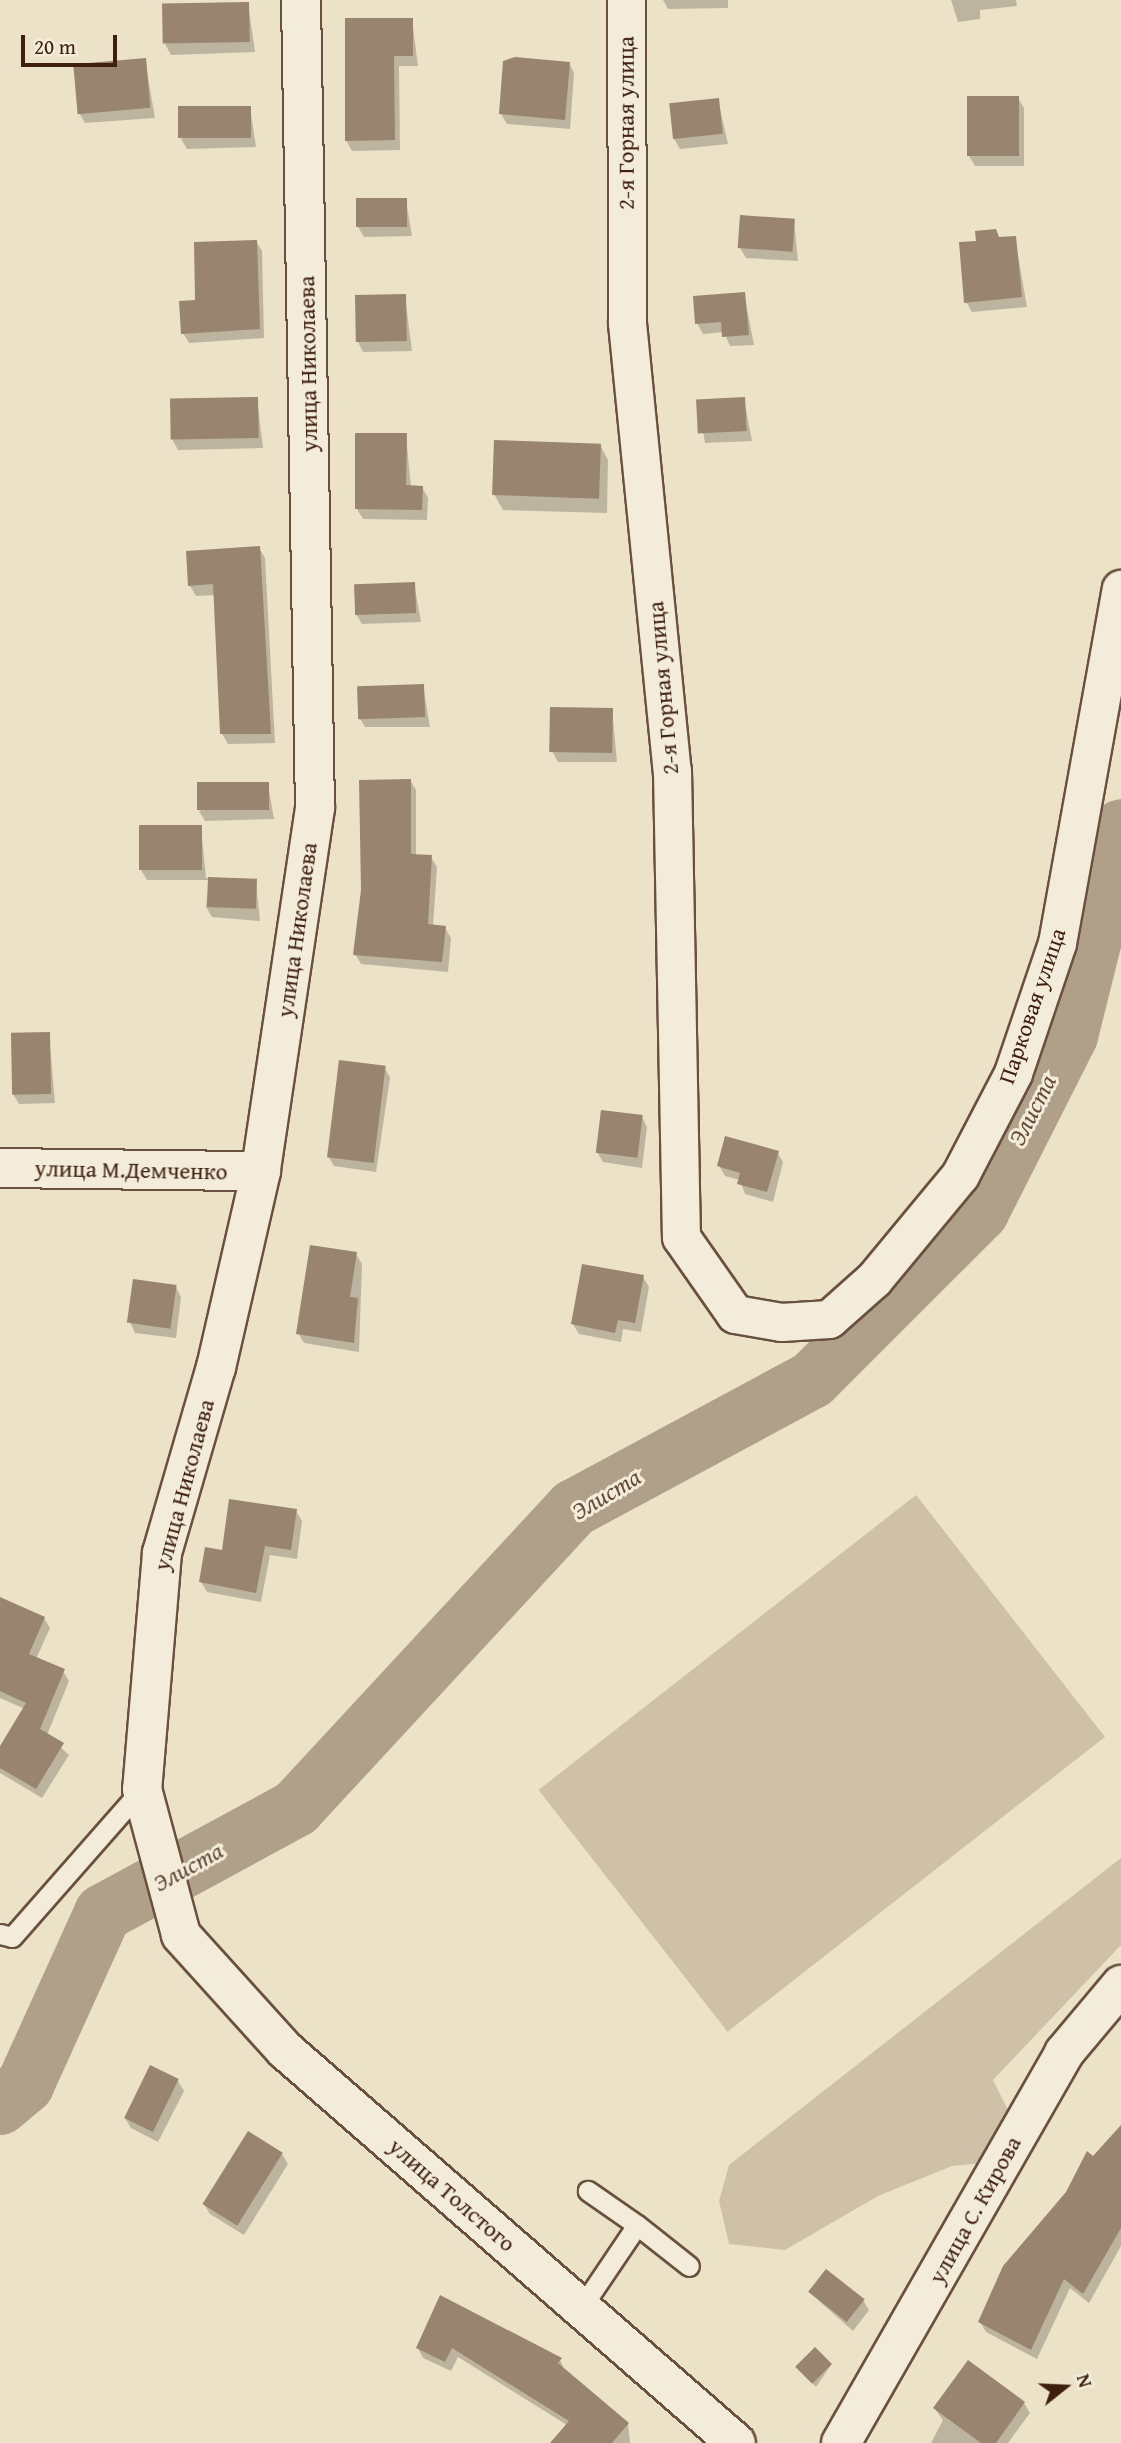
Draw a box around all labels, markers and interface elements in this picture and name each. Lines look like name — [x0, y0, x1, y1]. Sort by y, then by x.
scale bar — [24, 21, 121, 65]
text: 20 m — [34, 31, 76, 62]
street label: 2-я Горная улица — [612, 36, 640, 210]
street label: улица Николаева — [293, 276, 323, 452]
street label: 2-я Горная улица — [642, 600, 684, 776]
street label: улица Николаева — [271, 841, 323, 1019]
street label: Парковая улица — [992, 924, 1072, 1088]
water label: Элиста — [1002, 1070, 1062, 1150]
street label: улица М.Демченко — [34, 1155, 228, 1185]
street label: улица Николаева — [148, 1396, 220, 1574]
water label: Элиста — [566, 1462, 646, 1526]
water label: Элиста — [148, 1836, 228, 1898]
street label: улица С. Кирова — [923, 2131, 1027, 2289]
street label: улица Толстого — [383, 2132, 521, 2258]
north arrow — [1030, 2352, 1100, 2422]
text: N — [1070, 2370, 1100, 2391]

